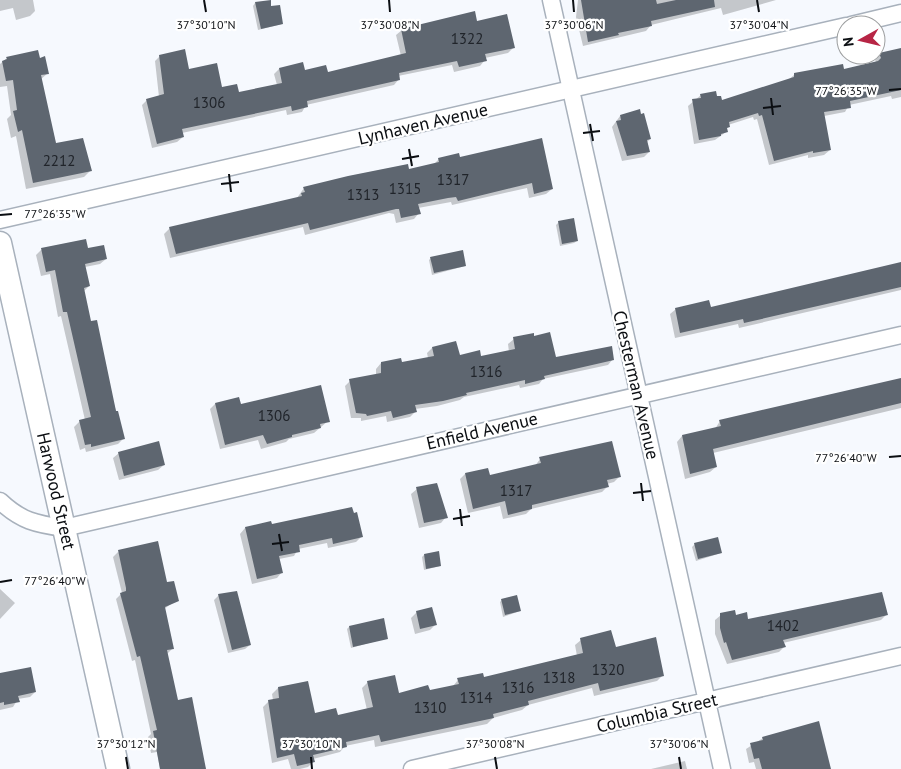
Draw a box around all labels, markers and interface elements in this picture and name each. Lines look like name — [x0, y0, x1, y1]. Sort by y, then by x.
north arrow — [836, 15, 886, 65]
text: 37°30'10"N — [176, 17, 236, 32]
text: 37°30'08"N — [360, 17, 420, 32]
text: 37°30'06"N — [544, 17, 604, 32]
text: 37°30'04"N — [729, 17, 789, 32]
house number: 1322 — [451, 29, 483, 48]
text: N — [839, 36, 858, 48]
text: 77°26'35"W — [815, 83, 877, 98]
house number: 1306 — [193, 93, 225, 112]
street label: Lynhaven Avenue — [356, 97, 490, 150]
house number: 2212 — [43, 151, 75, 170]
house number: 1317 — [437, 170, 469, 189]
house number: 1315 — [389, 179, 421, 198]
house number: 1313 — [347, 185, 379, 204]
text: 77°26'35"W — [24, 206, 86, 221]
street label: Chesterman Avenue — [608, 308, 665, 461]
house number: 1316 — [470, 362, 502, 381]
house number: 1306 — [258, 406, 290, 425]
street label: Enfield Avenue — [424, 407, 540, 455]
street label: Harwood Street — [32, 430, 81, 552]
text: 77°26'40"W — [815, 450, 877, 465]
house number: 1317 — [500, 481, 532, 500]
text: 77°26'40"W — [24, 573, 86, 588]
house number: 1402 — [767, 616, 799, 635]
house number: 1320 — [592, 660, 624, 679]
house number: 1318 — [543, 668, 575, 687]
house number: 1316 — [502, 678, 534, 697]
street label: Columbia Street — [594, 687, 719, 738]
house number: 1314 — [460, 688, 492, 707]
house number: 1310 — [414, 698, 446, 717]
text: 37°30'12"N — [96, 736, 156, 751]
text: 37°30'10"N — [281, 736, 341, 751]
text: 37°30'08"N — [465, 736, 525, 751]
text: 37°30'06"N — [649, 736, 709, 751]

